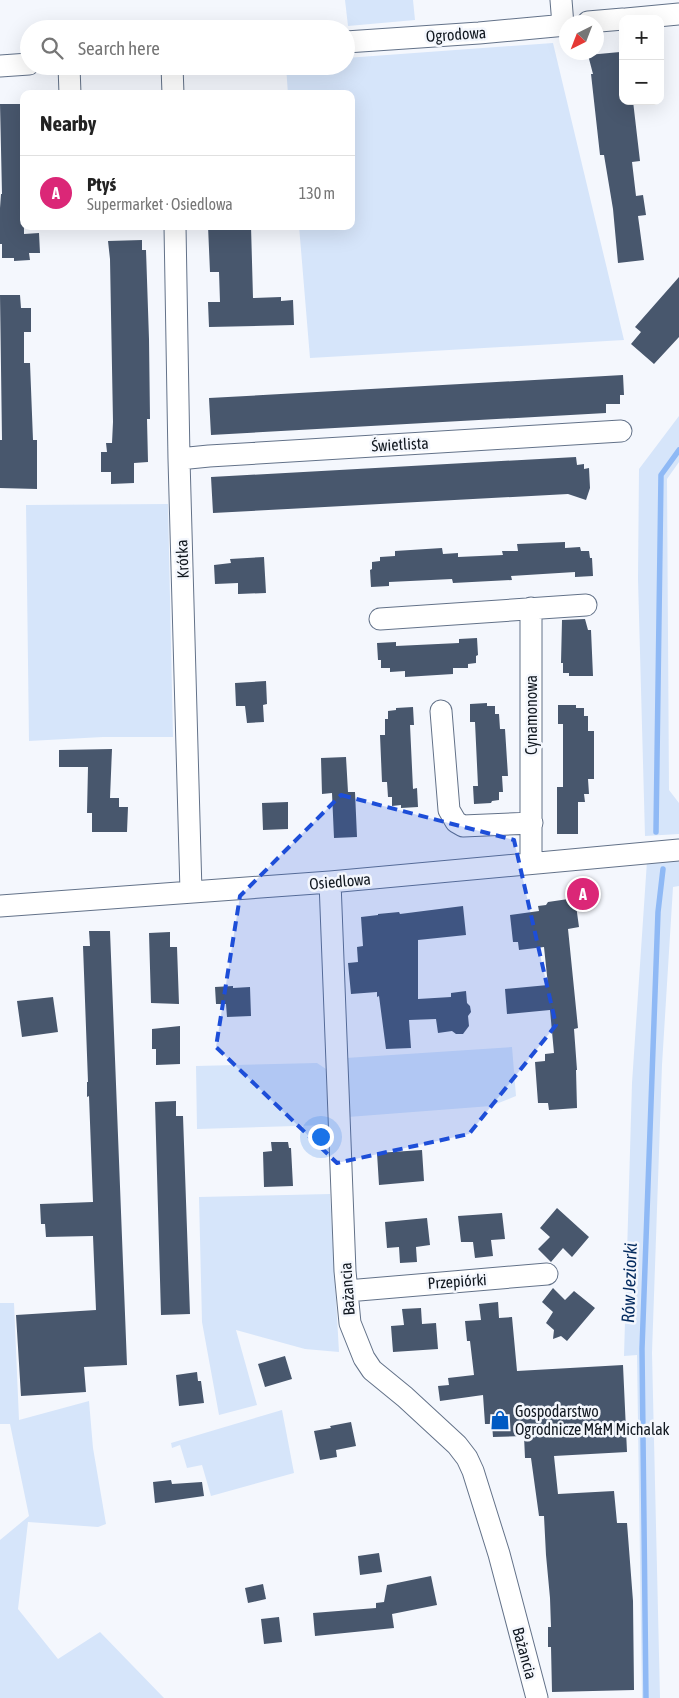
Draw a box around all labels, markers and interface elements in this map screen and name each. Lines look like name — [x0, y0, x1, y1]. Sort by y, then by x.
north arrow — [559, 15, 604, 60]
map controls — [619, 15, 664, 105]
button: + — [619, 15, 664, 60]
search box — [20, 20, 355, 75]
street label: Ogrodowa — [425, 23, 487, 46]
icon: search — [38, 34, 66, 62]
text: Search here — [78, 37, 160, 59]
button: − — [619, 60, 664, 105]
text: Nearby — [40, 111, 96, 135]
text: Ptyś — [87, 173, 116, 195]
text: A — [52, 184, 60, 202]
text: 130 m — [299, 184, 335, 202]
text: Supermarket · Osiedlowa — [87, 195, 233, 213]
street label: Świetlista — [371, 434, 429, 454]
street label: Krótka — [172, 539, 192, 579]
street label: Cynamonowa — [522, 675, 541, 755]
street label: Osiedlowa — [308, 869, 372, 893]
pin: A — [567, 875, 599, 913]
your location — [308, 1124, 334, 1150]
water label: Rów Jeziorki — [617, 1242, 641, 1324]
street label: Bażancia — [336, 1262, 358, 1316]
street label: Przepiórki — [427, 1270, 487, 1293]
place label: Gospodarstwo Ogrodnicze M&M Michalak — [515, 1402, 670, 1439]
shop icon: Gospodarstwo Ogrodnicze M&M Michalak — [489, 1409, 511, 1431]
street label: Bażancia — [509, 1625, 541, 1681]

